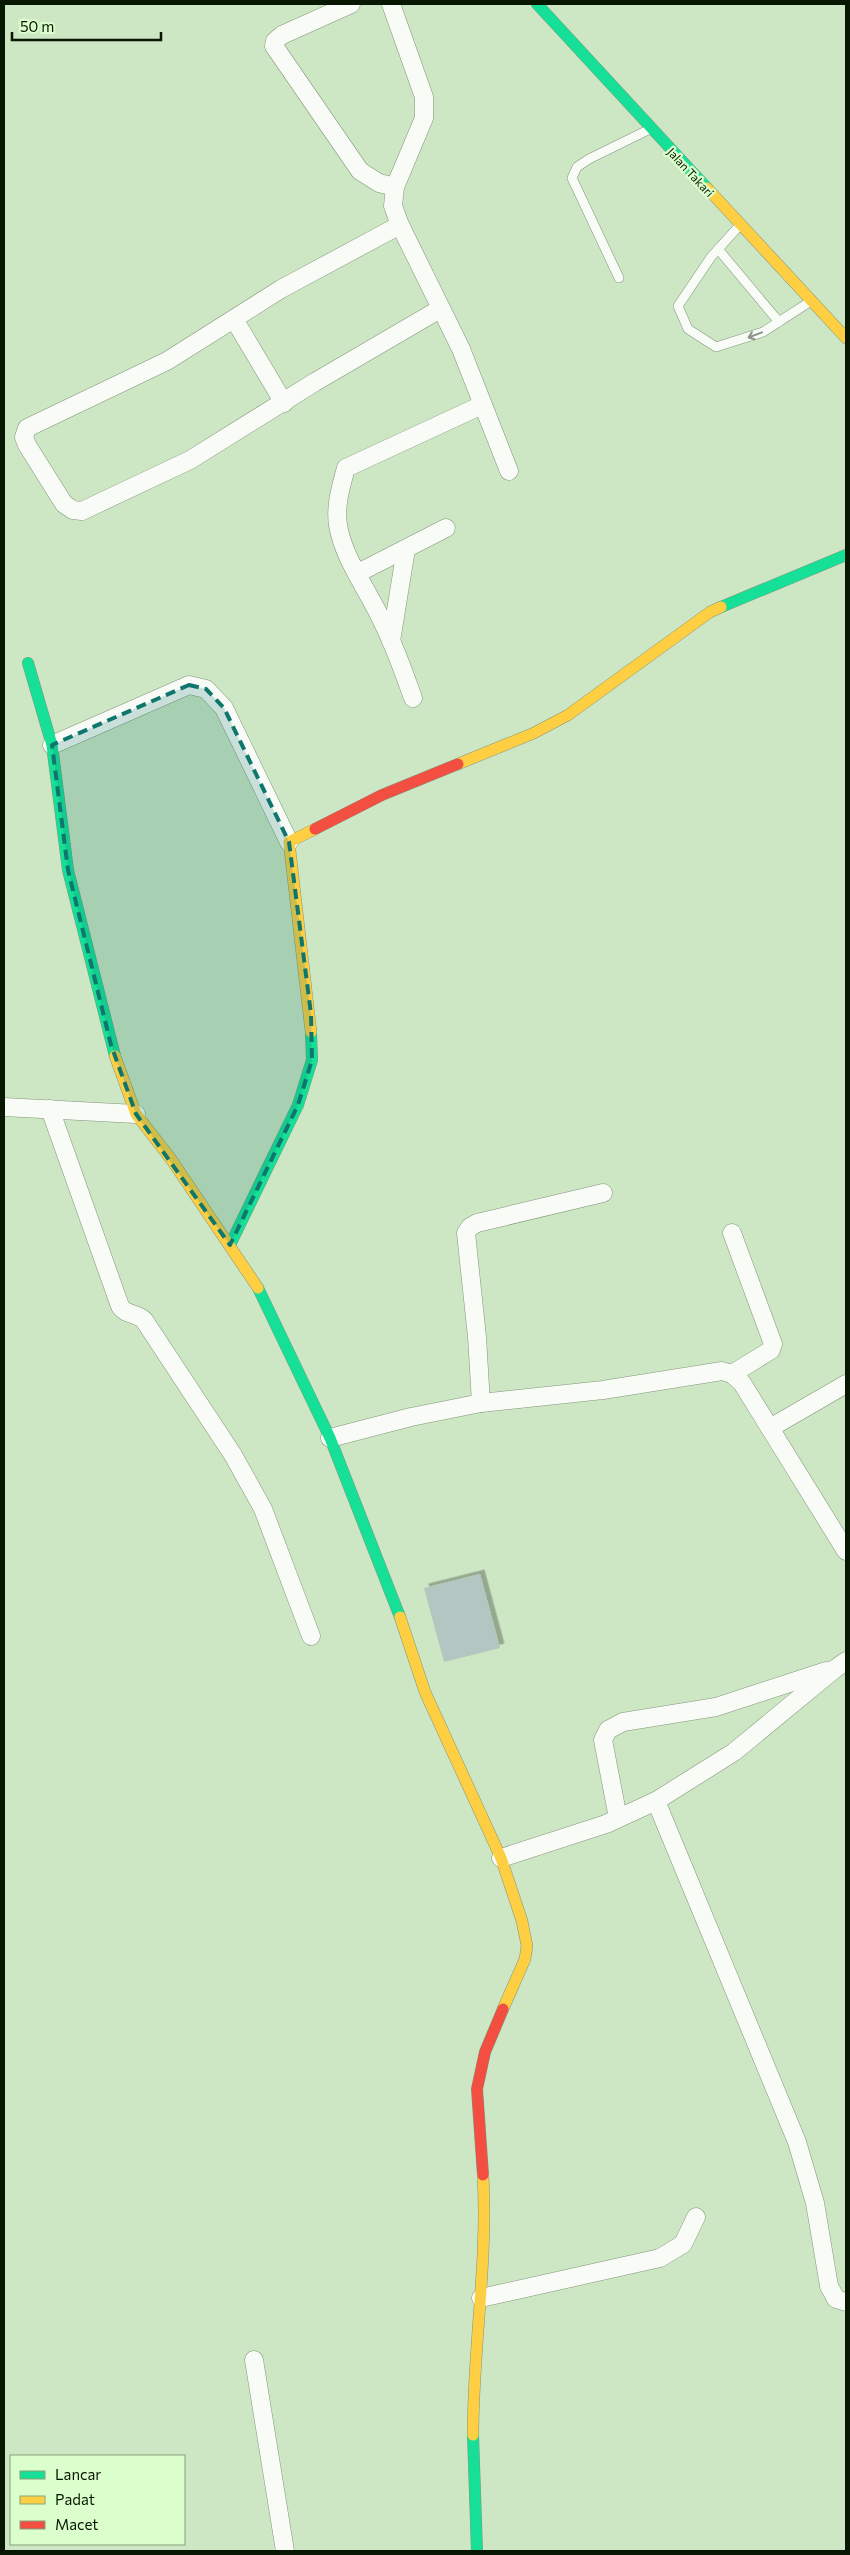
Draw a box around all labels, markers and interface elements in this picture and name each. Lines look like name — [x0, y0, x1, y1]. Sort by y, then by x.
scale bar — [12, 10, 161, 42]
text: 50 m — [20, 17, 54, 35]
street label: Jalan Takari — [664, 145, 717, 200]
one-way arrow — [747, 331, 763, 340]
legend — [10, 2455, 185, 2545]
text: Lancar — [55, 2465, 101, 2483]
text: Padat — [55, 2490, 95, 2508]
text: Macet — [55, 2515, 98, 2533]

